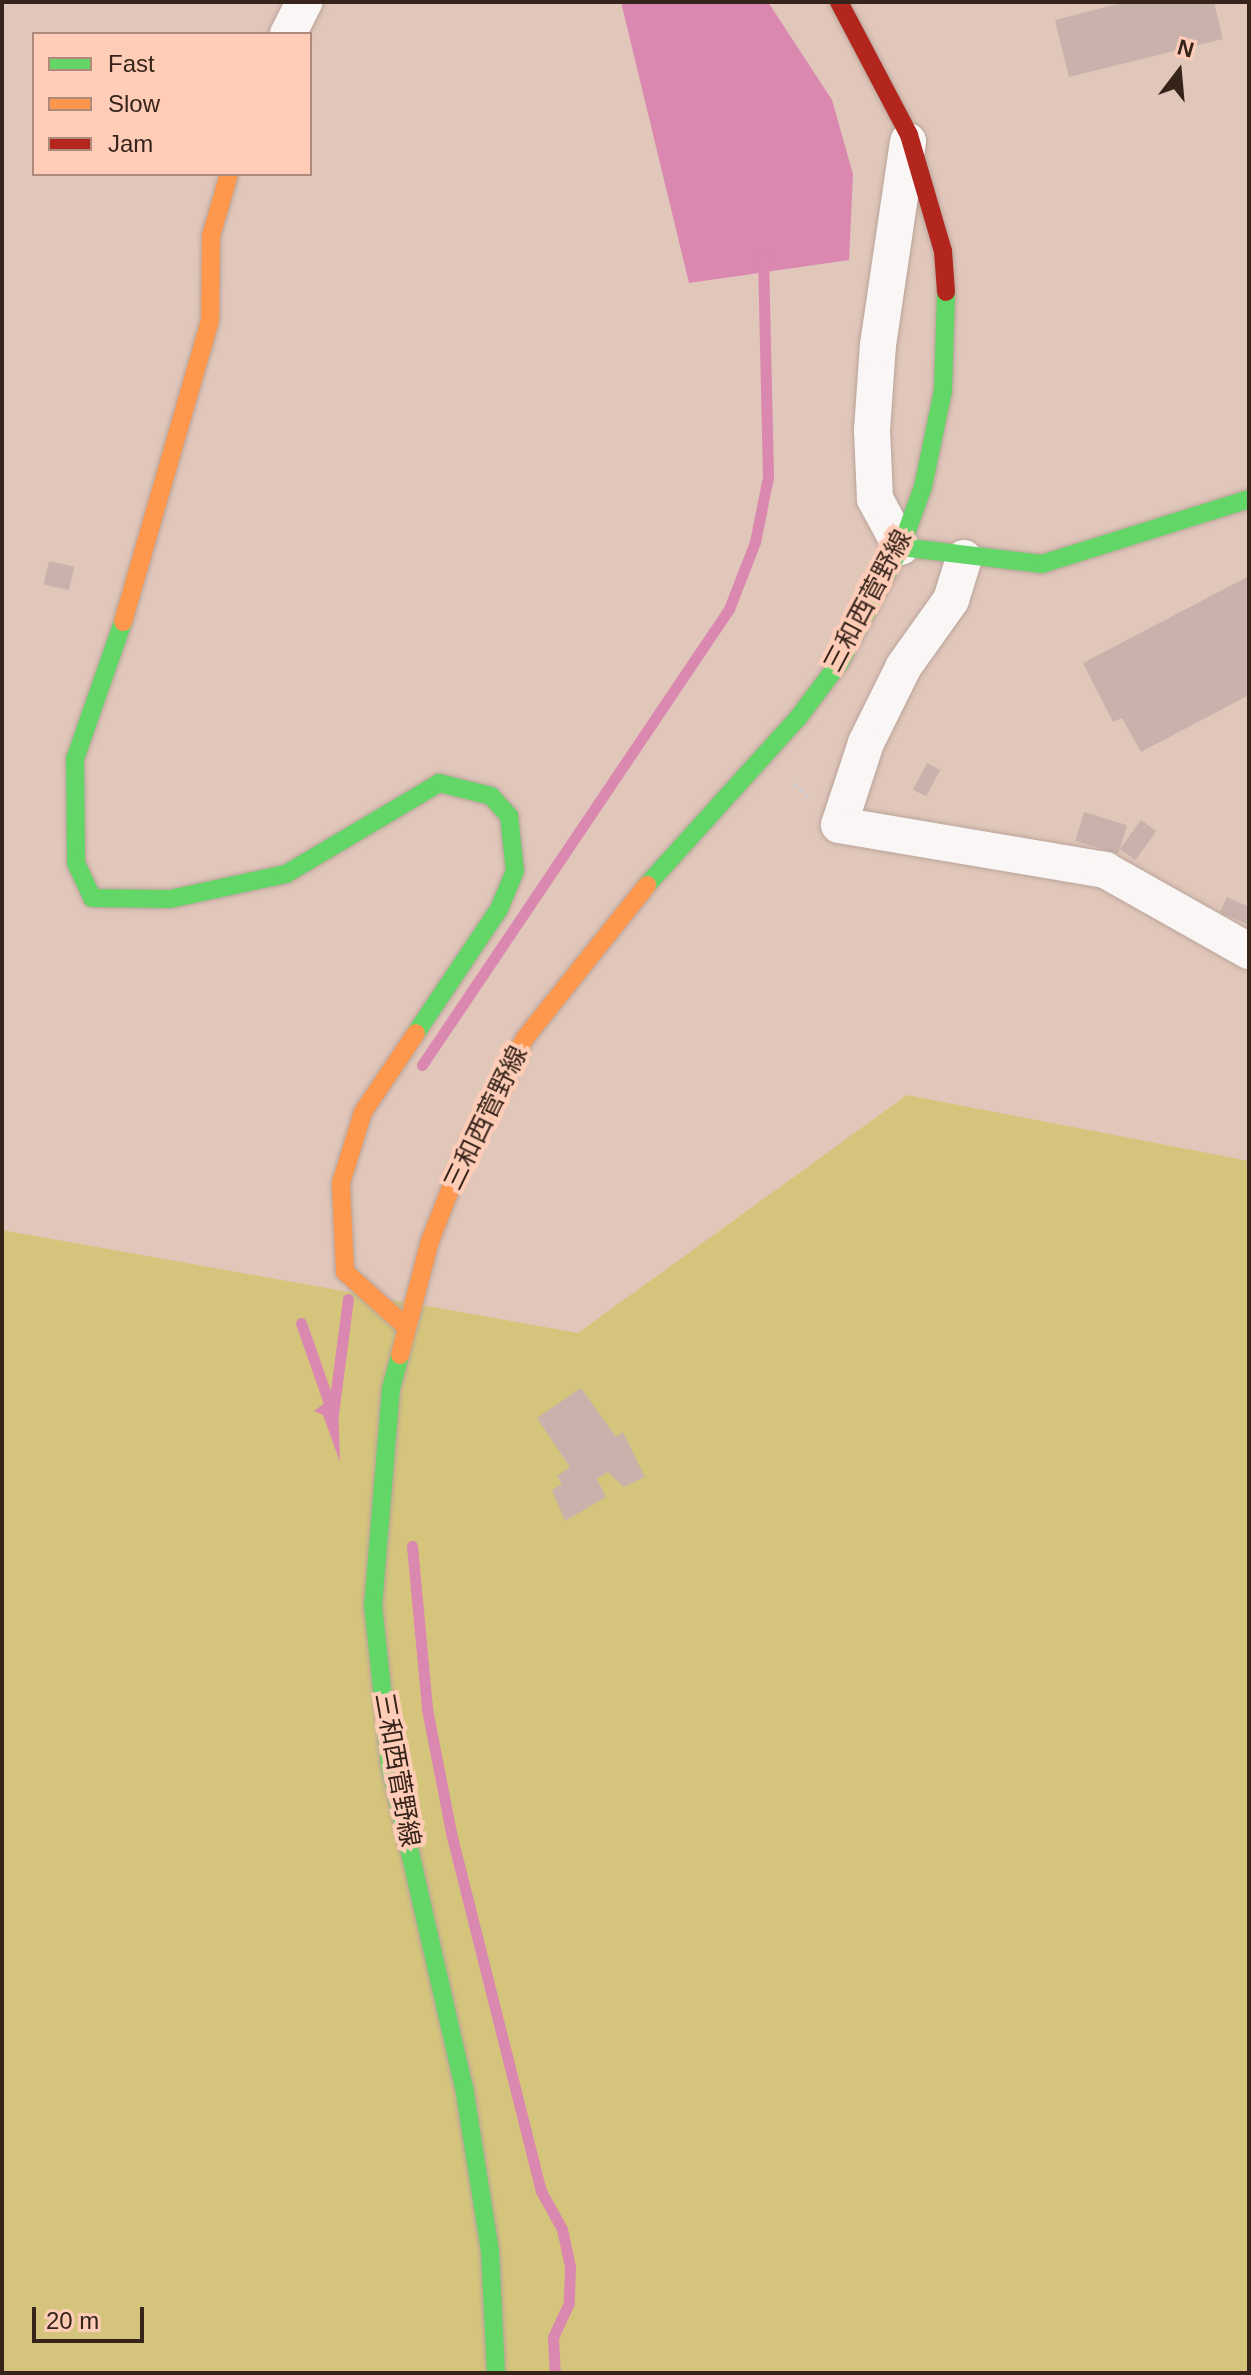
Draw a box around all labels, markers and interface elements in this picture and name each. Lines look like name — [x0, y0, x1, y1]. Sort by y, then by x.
legend — [32, 32, 312, 176]
north arrow — [1139, 32, 1219, 112]
text: N — [1175, 34, 1197, 63]
text: Fast — [108, 50, 155, 77]
text: Slow — [108, 90, 160, 117]
text: Jam — [108, 130, 153, 157]
street label: 三和西菅野線 — [818, 525, 918, 677]
street label: 三和西菅野線 — [438, 1041, 534, 1195]
street label: 三和西菅野線 — [368, 1690, 426, 1850]
scale bar — [36, 2291, 148, 2341]
text: 20 m — [46, 2307, 99, 2334]

